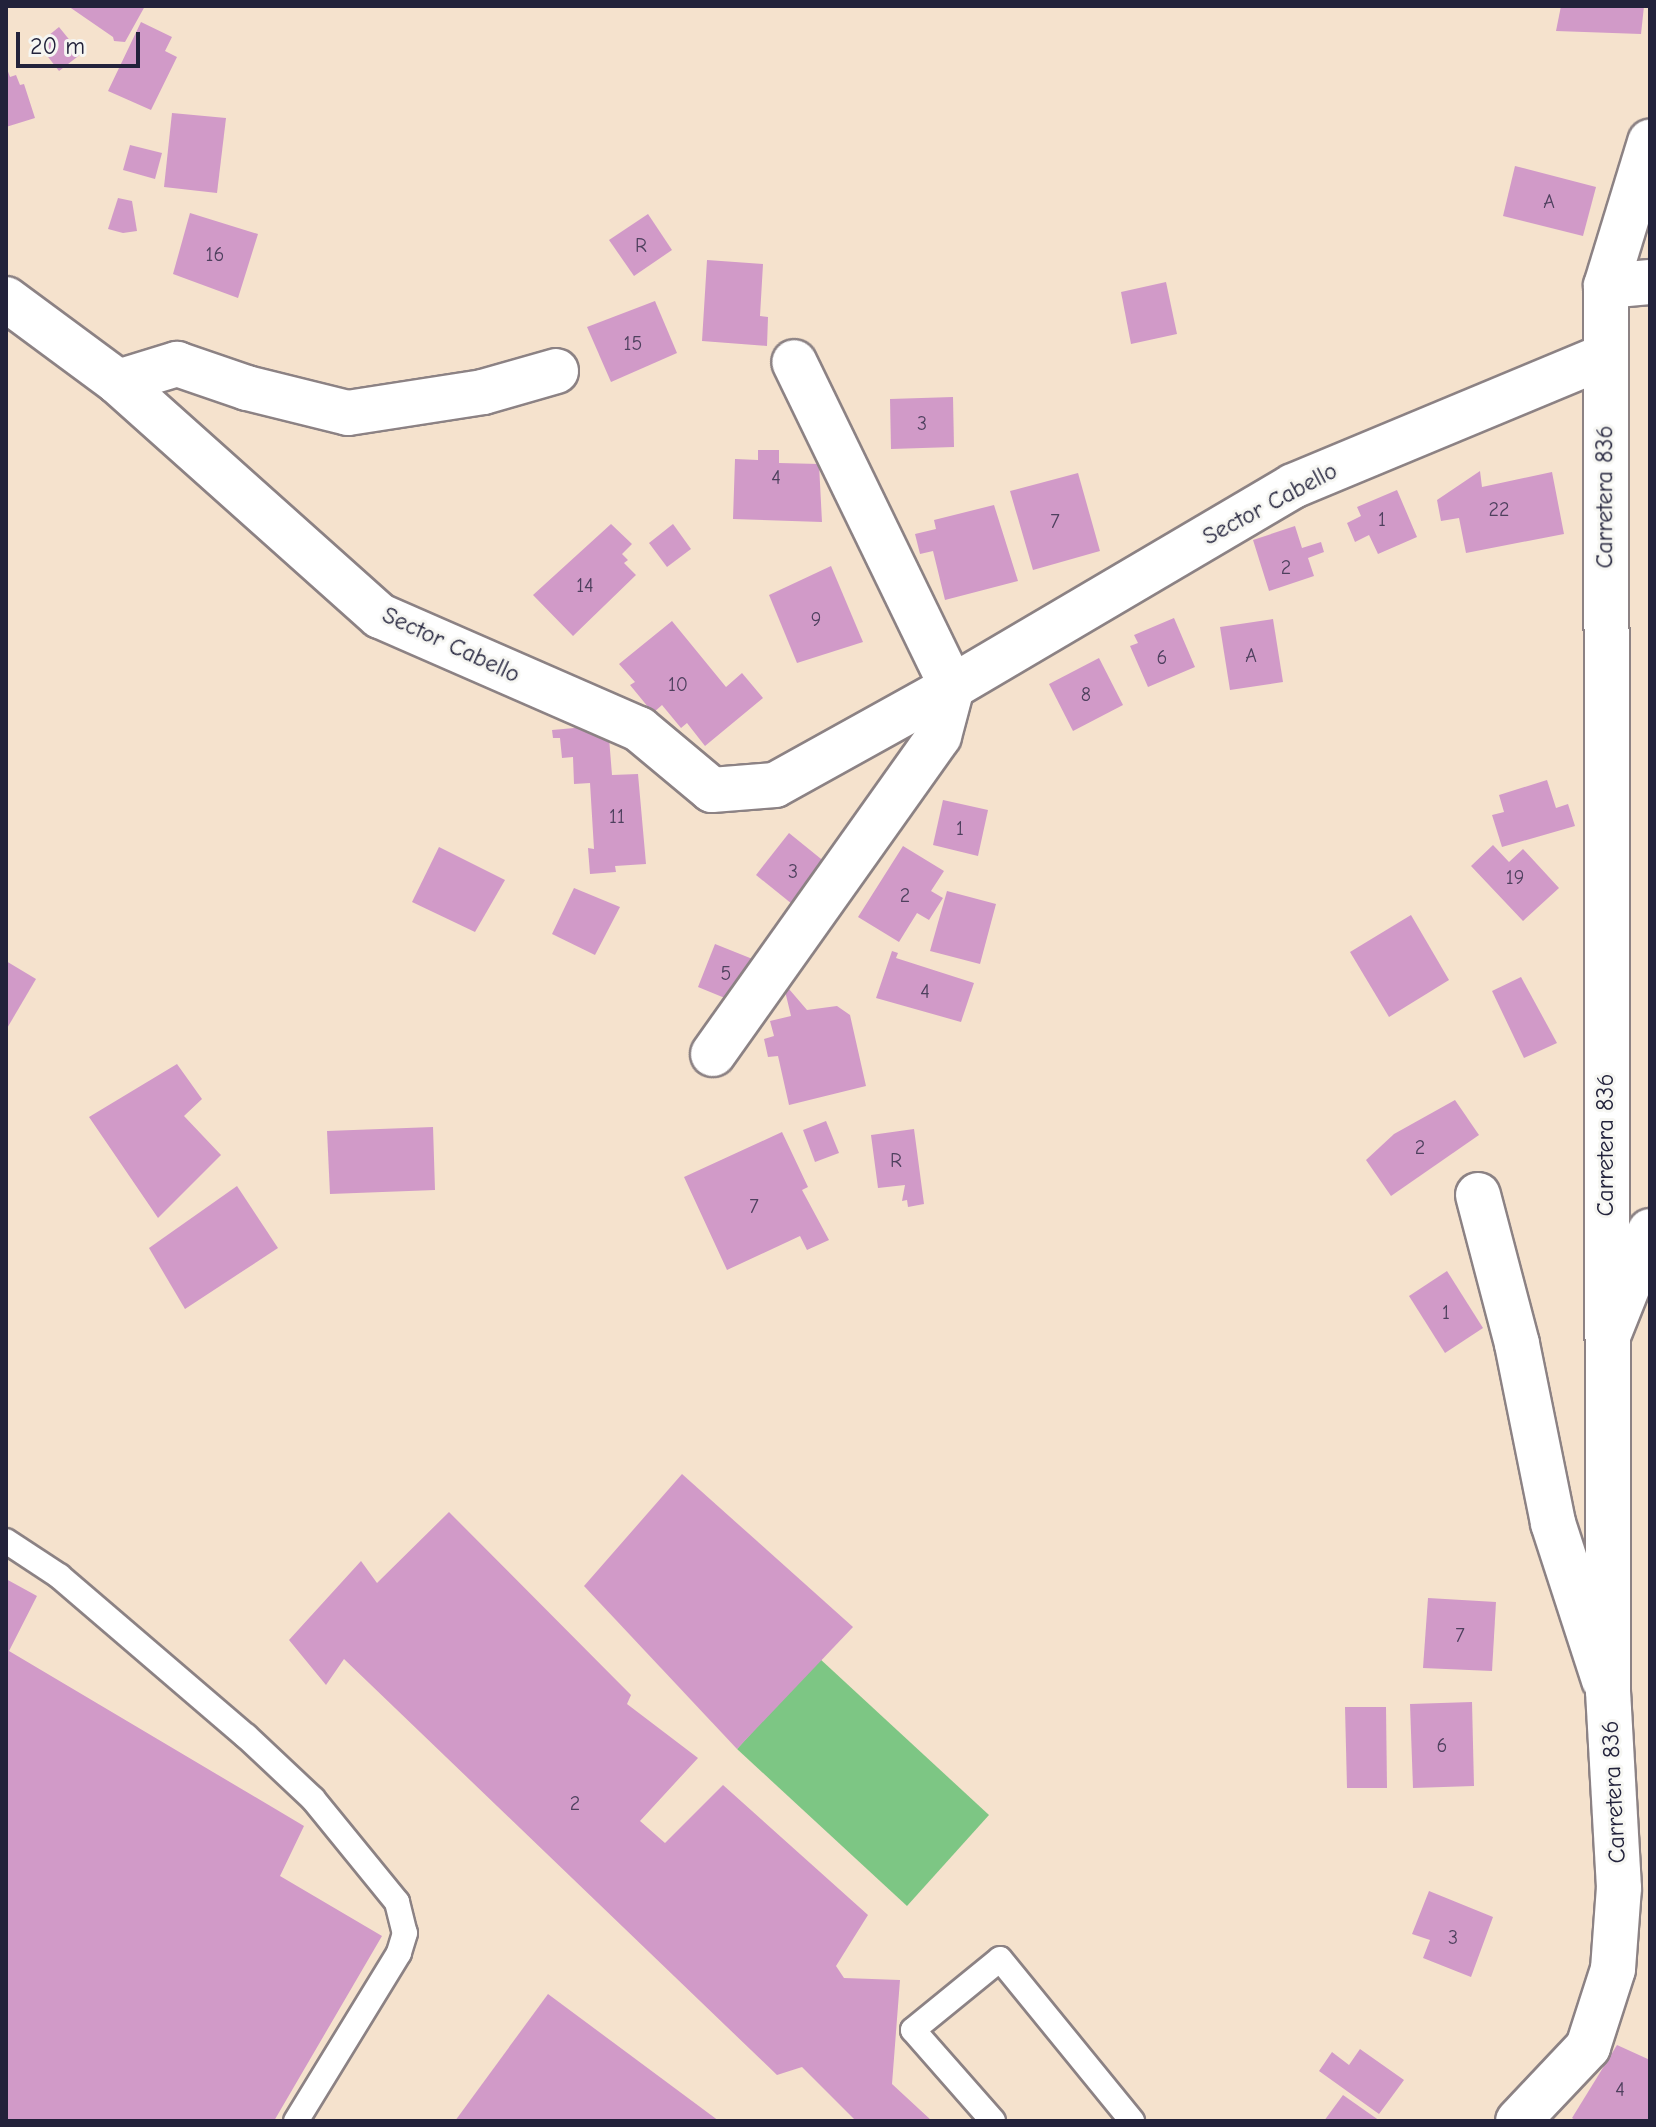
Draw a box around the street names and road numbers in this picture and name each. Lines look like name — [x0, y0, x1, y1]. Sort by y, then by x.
street label: Carretera 836 — [1591, 426, 1619, 568]
street label: Sector Cabello — [1198, 456, 1342, 552]
street label: Sector Cabello — [378, 601, 524, 689]
street label: Carretera 836 — [1592, 1074, 1620, 1216]
street label: Carretera 836 — [1596, 1720, 1632, 1864]

